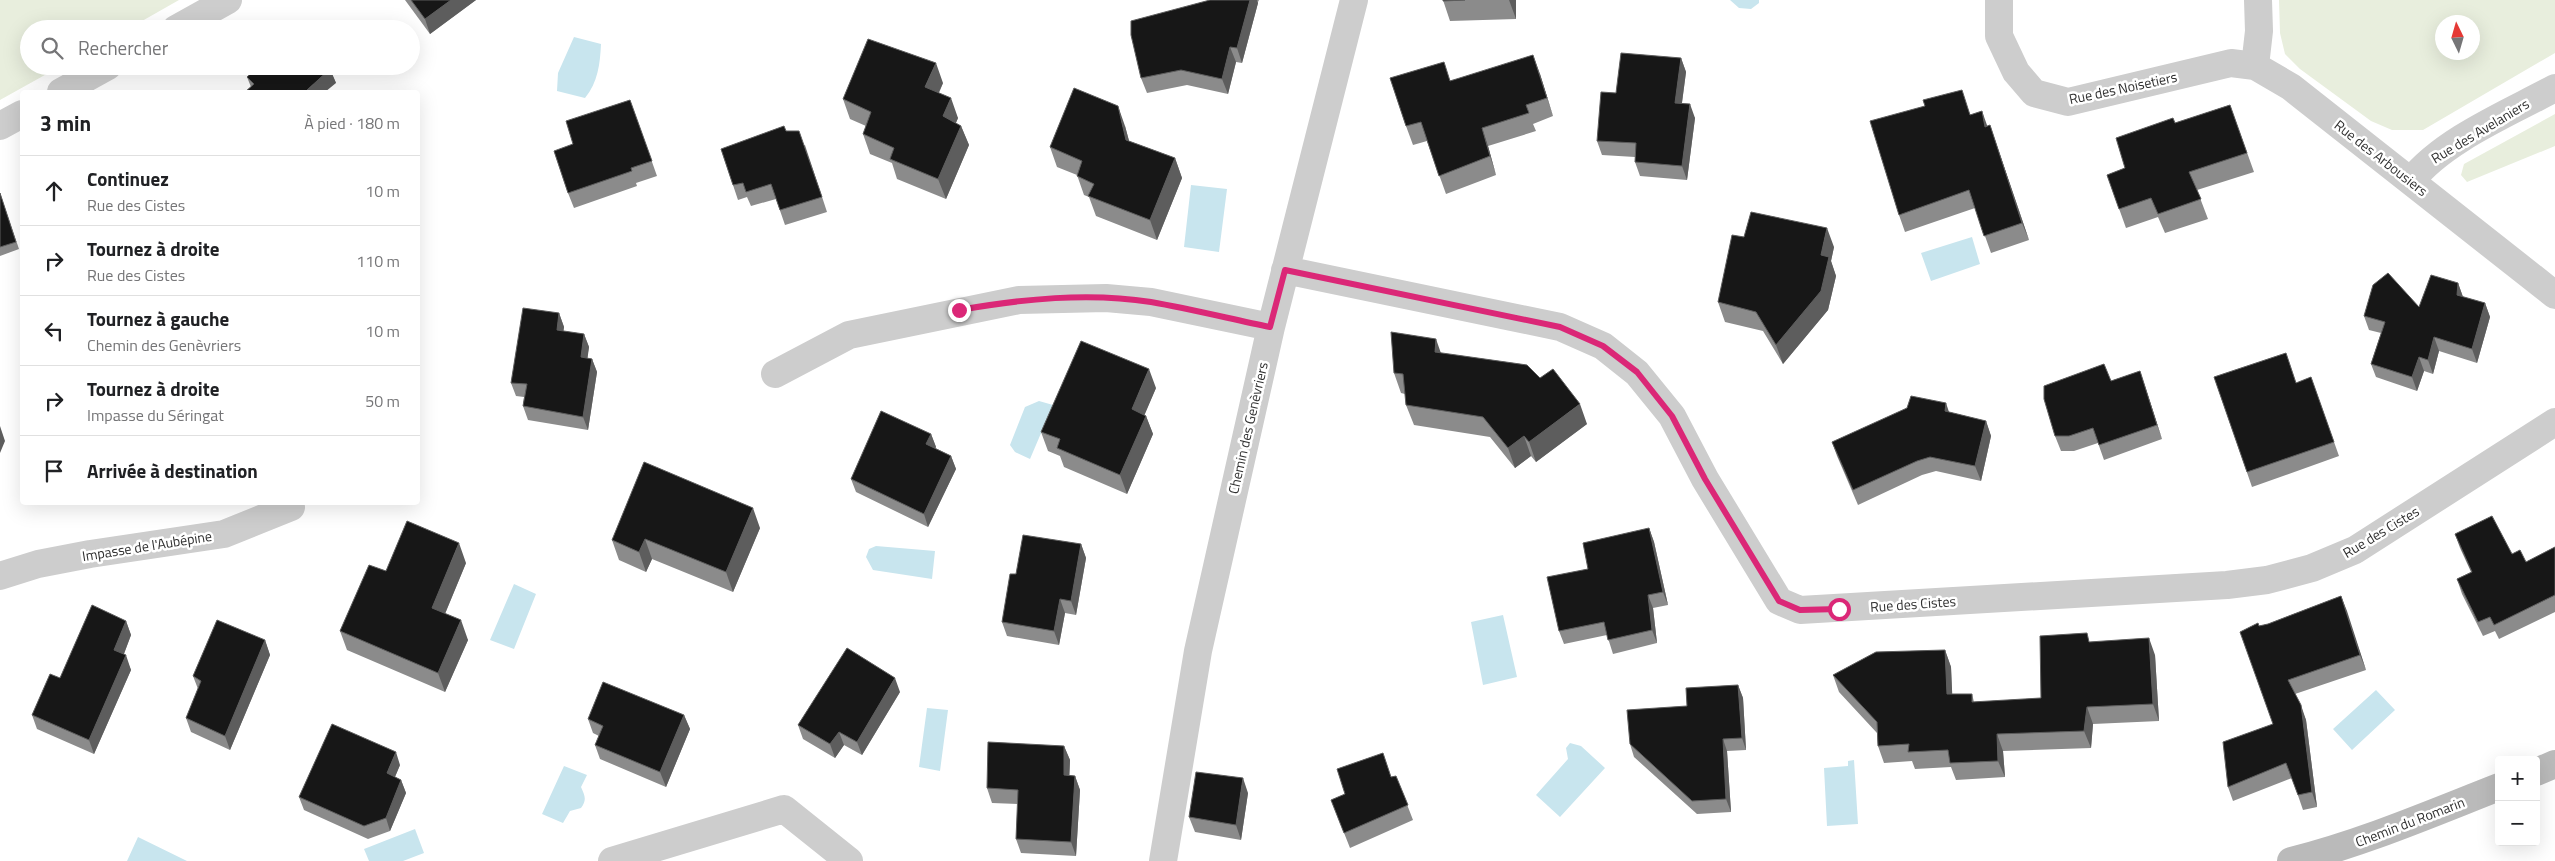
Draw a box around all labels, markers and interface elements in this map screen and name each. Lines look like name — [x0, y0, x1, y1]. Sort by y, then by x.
north arrow — [2435, 15, 2480, 60]
search box — [20, 20, 420, 75]
text: Rechercher — [78, 33, 168, 62]
icon: search — [38, 34, 66, 62]
street label: Rue des Noisetiers — [2067, 66, 2179, 109]
street label: Rue des Avelaniers — [2427, 93, 2533, 168]
text: 3 min — [40, 107, 91, 139]
text: À pied · 180 m — [304, 111, 400, 135]
street label: Rue des Arbousiers — [2330, 114, 2433, 201]
text: Continuez — [87, 164, 169, 193]
icon: ahead — [40, 177, 68, 205]
text: 10 m — [365, 179, 400, 203]
text: Rue des Cistes — [87, 193, 185, 217]
text: Tournez à droite — [87, 234, 219, 263]
icon: right — [40, 247, 68, 275]
text: 110 m — [356, 249, 400, 273]
text: Rue des Cistes — [87, 263, 185, 287]
route end — [948, 299, 971, 322]
text: Tournez à gauche — [87, 304, 229, 333]
icon: left — [40, 317, 68, 345]
text: 10 m — [365, 319, 400, 343]
text: Chemin des Genèvriers — [87, 333, 241, 357]
street label: Chemin des Genèvriers — [1222, 360, 1273, 496]
text: Tournez à droite — [87, 374, 219, 403]
icon: right — [40, 387, 68, 415]
text: 50 m — [365, 389, 400, 413]
text: Impasse du Séringat — [87, 403, 224, 427]
text: Arrivée à destination — [87, 456, 258, 485]
icon: arrive — [40, 457, 68, 485]
street label: Rue des Cistes — [2339, 500, 2423, 563]
street label: Impasse de l'Aubépine — [81, 525, 213, 566]
street label: Rue des Cistes — [1869, 590, 1957, 617]
route start — [1828, 598, 1851, 621]
map controls — [2495, 756, 2540, 846]
button: + — [2495, 756, 2540, 801]
street label: Chemin du Romarin — [2352, 791, 2468, 852]
button: − — [2495, 801, 2540, 846]

